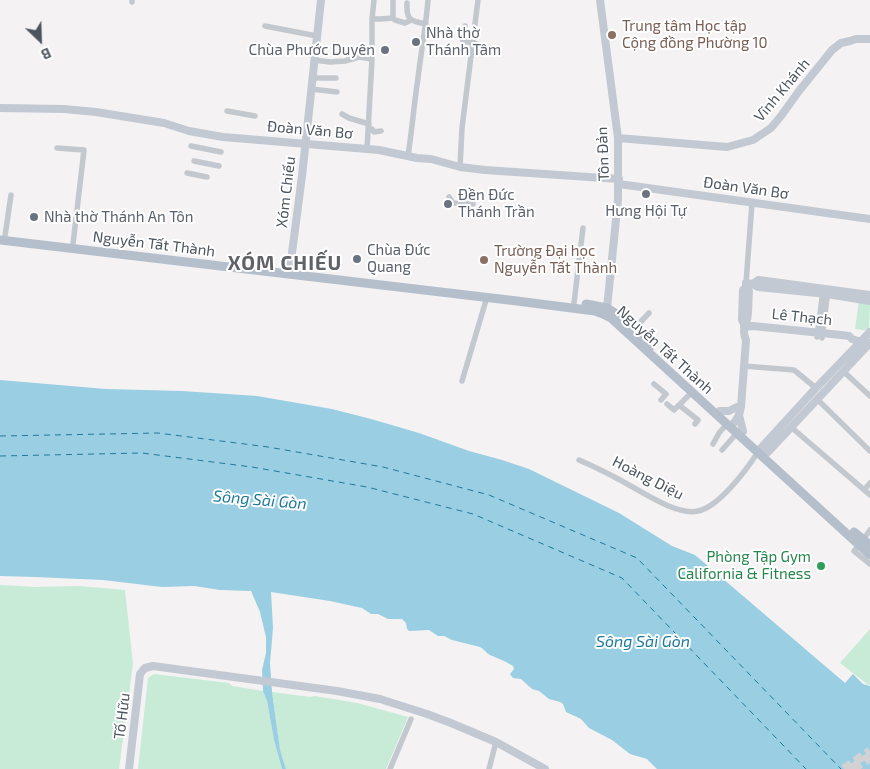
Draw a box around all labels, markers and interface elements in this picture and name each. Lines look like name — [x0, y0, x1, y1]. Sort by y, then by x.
north arrow — [15, 15, 65, 65]
place label: Trung tâm Học tập Cộng đồng Phường 10 — [622, 17, 768, 52]
place label: Nhà thờ Thánh Tâm — [426, 24, 501, 59]
marker: Trung tâm Học tập Cộng đồng Phường 10 — [606, 29, 618, 41]
marker: Nhà thờ Thánh Tâm — [410, 36, 422, 48]
place label: Chùa Phước Duyên — [249, 41, 375, 59]
marker: Chùa Phước Duyên — [379, 44, 391, 56]
text: B — [39, 45, 54, 64]
street label: Vĩnh Khánh — [750, 55, 814, 125]
street label: Đoàn Văn Bơ — [266, 117, 354, 143]
street label: Tôn Đản — [593, 126, 613, 182]
street label: Xóm Chiếu — [273, 155, 299, 229]
street label: Đoàn Văn Bơ — [702, 173, 790, 203]
place label: Đền Đức Thánh Trần — [458, 186, 535, 221]
marker: Hưng Hội Tự — [640, 188, 652, 200]
marker: Đền Đức Thánh Trần — [442, 198, 454, 210]
place label: Hưng Hội Tự — [605, 202, 687, 220]
place label: Nhà thờ Thánh An Tôn — [44, 208, 193, 226]
marker: Nhà thờ Thánh An Tôn — [28, 211, 40, 223]
street label: Nguyễn Tất Thành — [92, 228, 216, 260]
place label: Chùa Đức Quang — [367, 241, 431, 276]
place label: Trường Đại học Nguyễn Tất Thành — [494, 242, 617, 277]
district label: XÓM CHIẾU — [227, 251, 343, 275]
marker: Chùa Đức Quang — [351, 253, 363, 265]
marker: Trường Đại học Nguyễn Tất Thành — [478, 254, 490, 266]
street label: Nguyễn Tất Thành — [613, 302, 717, 398]
street label: Lê Thạch — [771, 305, 833, 329]
street label: Hoàng Diệu — [609, 452, 687, 504]
water label: Sông Sài Gòn — [212, 486, 308, 514]
place label: Phòng Tập Gym California & Fitness — [677, 548, 811, 583]
marker: Phòng Tập Gym California & Fitness — [815, 560, 827, 572]
water label: Sông Sài Gòn — [596, 632, 690, 652]
street label: Tố Hữu — [110, 692, 134, 740]

